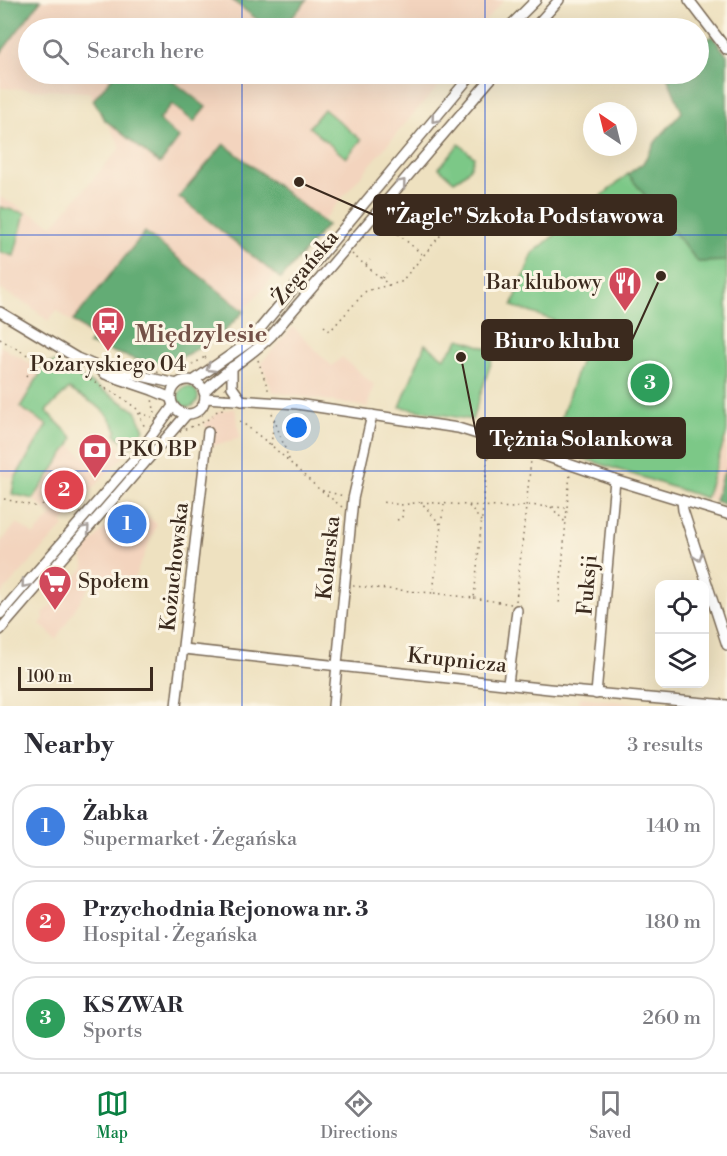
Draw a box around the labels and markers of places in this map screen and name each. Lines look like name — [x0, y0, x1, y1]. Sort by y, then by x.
callout: "Żagle" Szkoła Podstawowa — [374, 195, 676, 235]
restaurant icon: Bar klubowy — [607, 265, 643, 312]
place label: Bar klubowy — [485, 270, 603, 296]
bus stop icon: Pożaryskiego 04 — [90, 305, 126, 352]
callout: Biuro klubu — [482, 320, 632, 360]
place label: Pożaryskiego 04 — [30, 352, 186, 378]
pin: 3 — [630, 360, 670, 406]
callout: Tężnia Solankowa — [477, 418, 685, 458]
bank icon: PKO BP — [77, 432, 113, 479]
place label: PKO BP — [118, 437, 197, 463]
pin: 2 — [44, 468, 84, 512]
pin: 1 — [108, 502, 146, 546]
supermarket icon: Społem — [37, 564, 73, 611]
place label: Społem — [78, 569, 149, 595]

